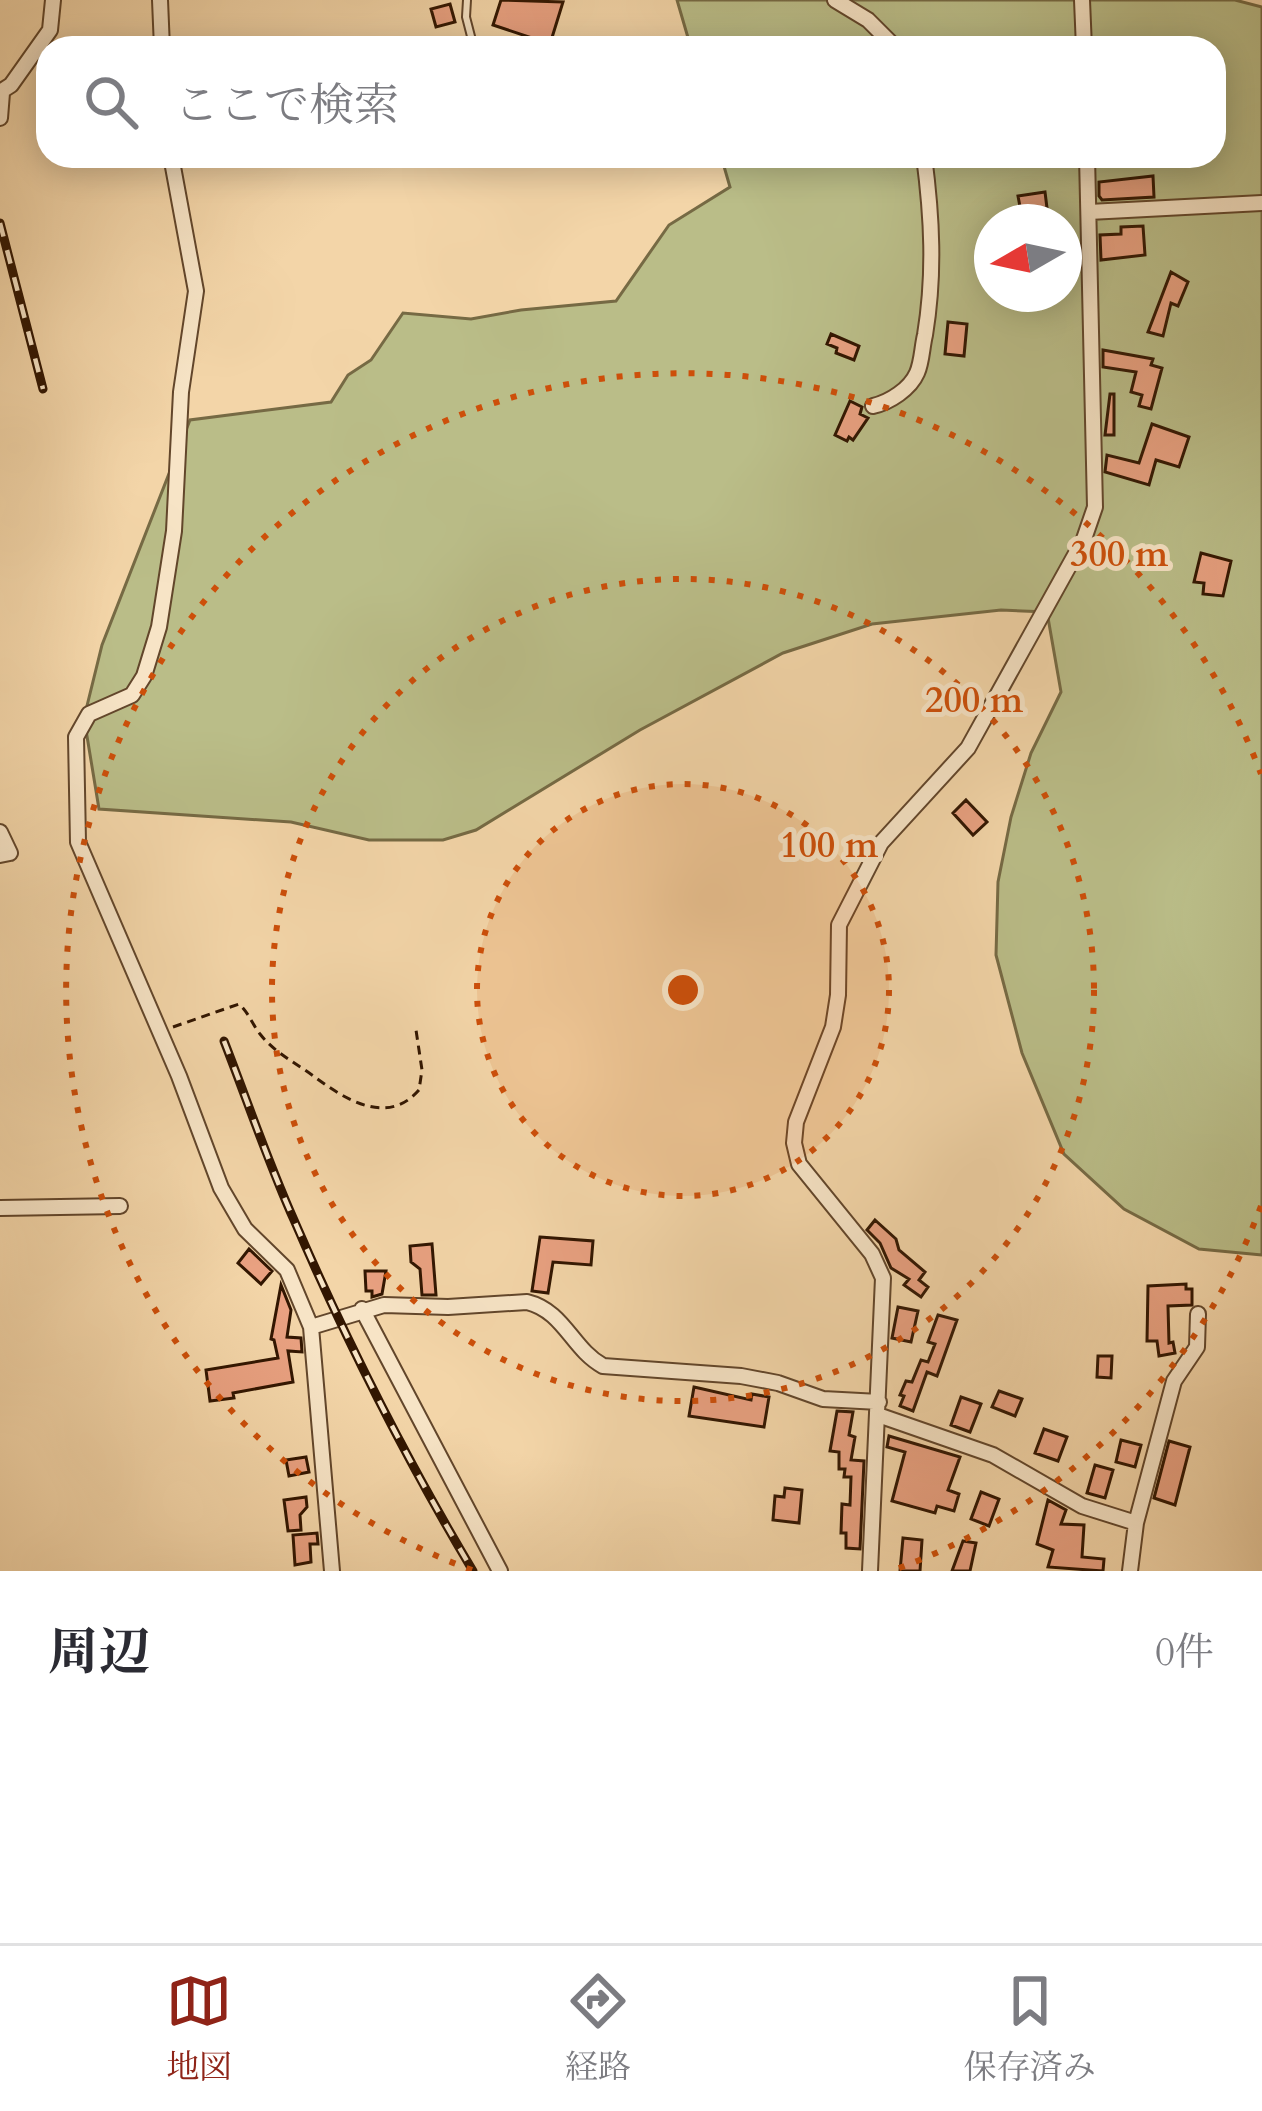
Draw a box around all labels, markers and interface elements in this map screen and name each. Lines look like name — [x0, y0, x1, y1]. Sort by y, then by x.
search box — [36, 36, 1226, 168]
icon: search — [78, 69, 144, 135]
text: ここで検索 — [174, 75, 399, 136]
north arrow — [974, 204, 1082, 312]
text: 300 m — [1070, 530, 1169, 579]
text: 200 m — [925, 676, 1024, 725]
text: 100 m — [780, 821, 879, 870]
centre of rings — [662, 969, 704, 1011]
text: 周辺 — [48, 1618, 150, 1688]
text: 0件 — [1155, 1626, 1214, 1679]
tab: 地図 — [166, 1968, 232, 2090]
tab: 経路 — [565, 1968, 631, 2090]
tab: 保存済み — [964, 1968, 1096, 2090]

